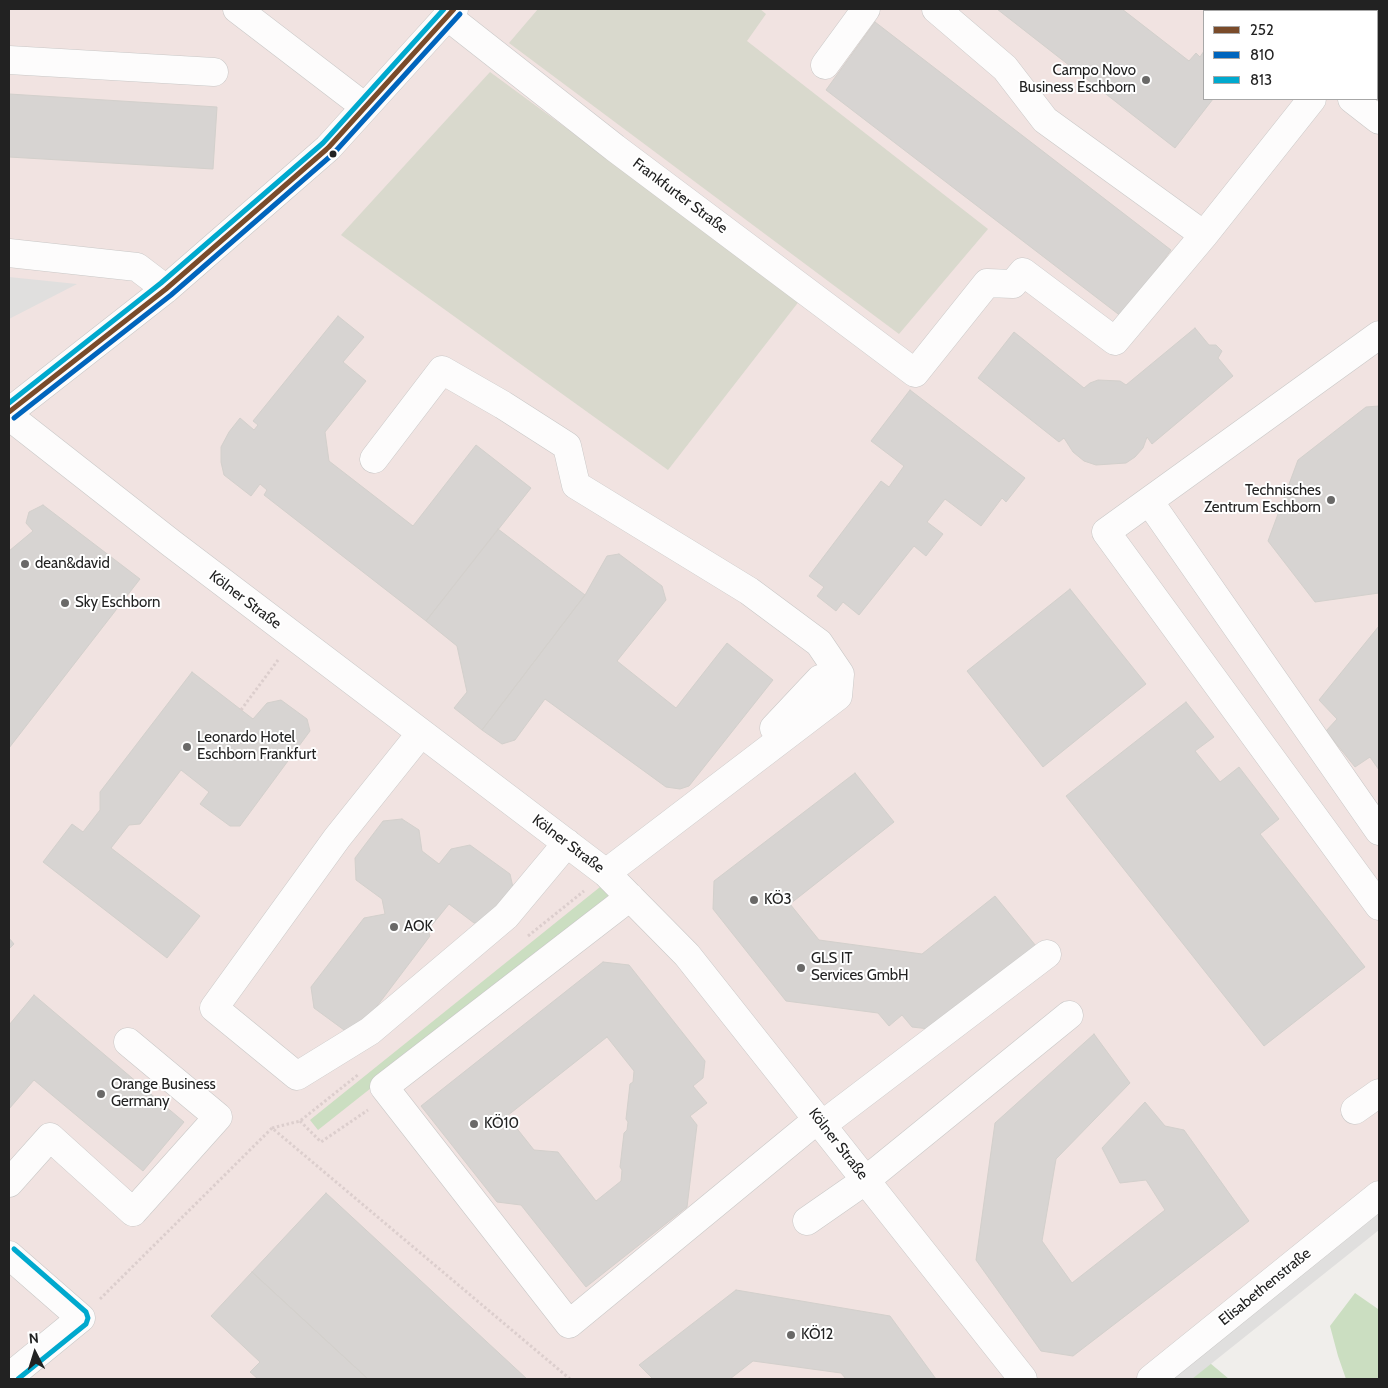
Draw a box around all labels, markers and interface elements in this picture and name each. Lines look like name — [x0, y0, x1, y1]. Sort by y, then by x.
legend — [1203, 10, 1378, 100]
text: 252 — [1250, 21, 1274, 39]
text: 810 — [1250, 46, 1274, 64]
place label: Campo Novo Business Eschborn — [1019, 62, 1136, 97]
text: 813 — [1250, 71, 1272, 89]
marker: Campo Novo Business Eschborn — [1140, 74, 1152, 86]
unlabelled marker — [328, 149, 338, 159]
street label: Frankfurter Straße — [629, 154, 731, 238]
place label: Technisches Zentrum Eschborn — [1204, 482, 1321, 517]
marker: Technisches Zentrum Eschborn — [1325, 494, 1337, 506]
place label: dean&david — [35, 555, 110, 573]
marker: dean&david — [19, 558, 31, 570]
street label: Kölner Straße — [205, 567, 285, 633]
place label: Sky Eschborn — [75, 594, 160, 612]
marker: Sky Eschborn — [59, 597, 71, 609]
place label: Leonardo Hotel Eschborn Frankfurt — [197, 729, 316, 764]
marker: Leonardo Hotel Eschborn Frankfurt — [181, 741, 193, 753]
street label: Kölner Straße — [528, 811, 608, 877]
place label: KÖ3 — [764, 891, 792, 909]
marker: KÖ3 — [748, 894, 760, 906]
place label: AOK — [404, 918, 433, 936]
marker: AOK — [388, 921, 400, 933]
place label: GLS IT Services GmbH — [811, 950, 908, 985]
marker: GLS IT Services GmbH — [795, 962, 807, 974]
place label: Orange Business Germany — [111, 1076, 216, 1111]
marker: Orange Business Germany — [95, 1088, 107, 1100]
street label: Kölner Straße — [805, 1105, 871, 1183]
place label: KÖ10 — [484, 1115, 519, 1133]
marker: KÖ10 — [468, 1118, 480, 1130]
street label: Elisabethenstraße — [1215, 1244, 1315, 1330]
place label: KÖ12 — [801, 1326, 833, 1344]
north arrow — [10, 1328, 60, 1378]
text: N — [28, 1329, 39, 1347]
marker: KÖ12 — [785, 1329, 797, 1341]

